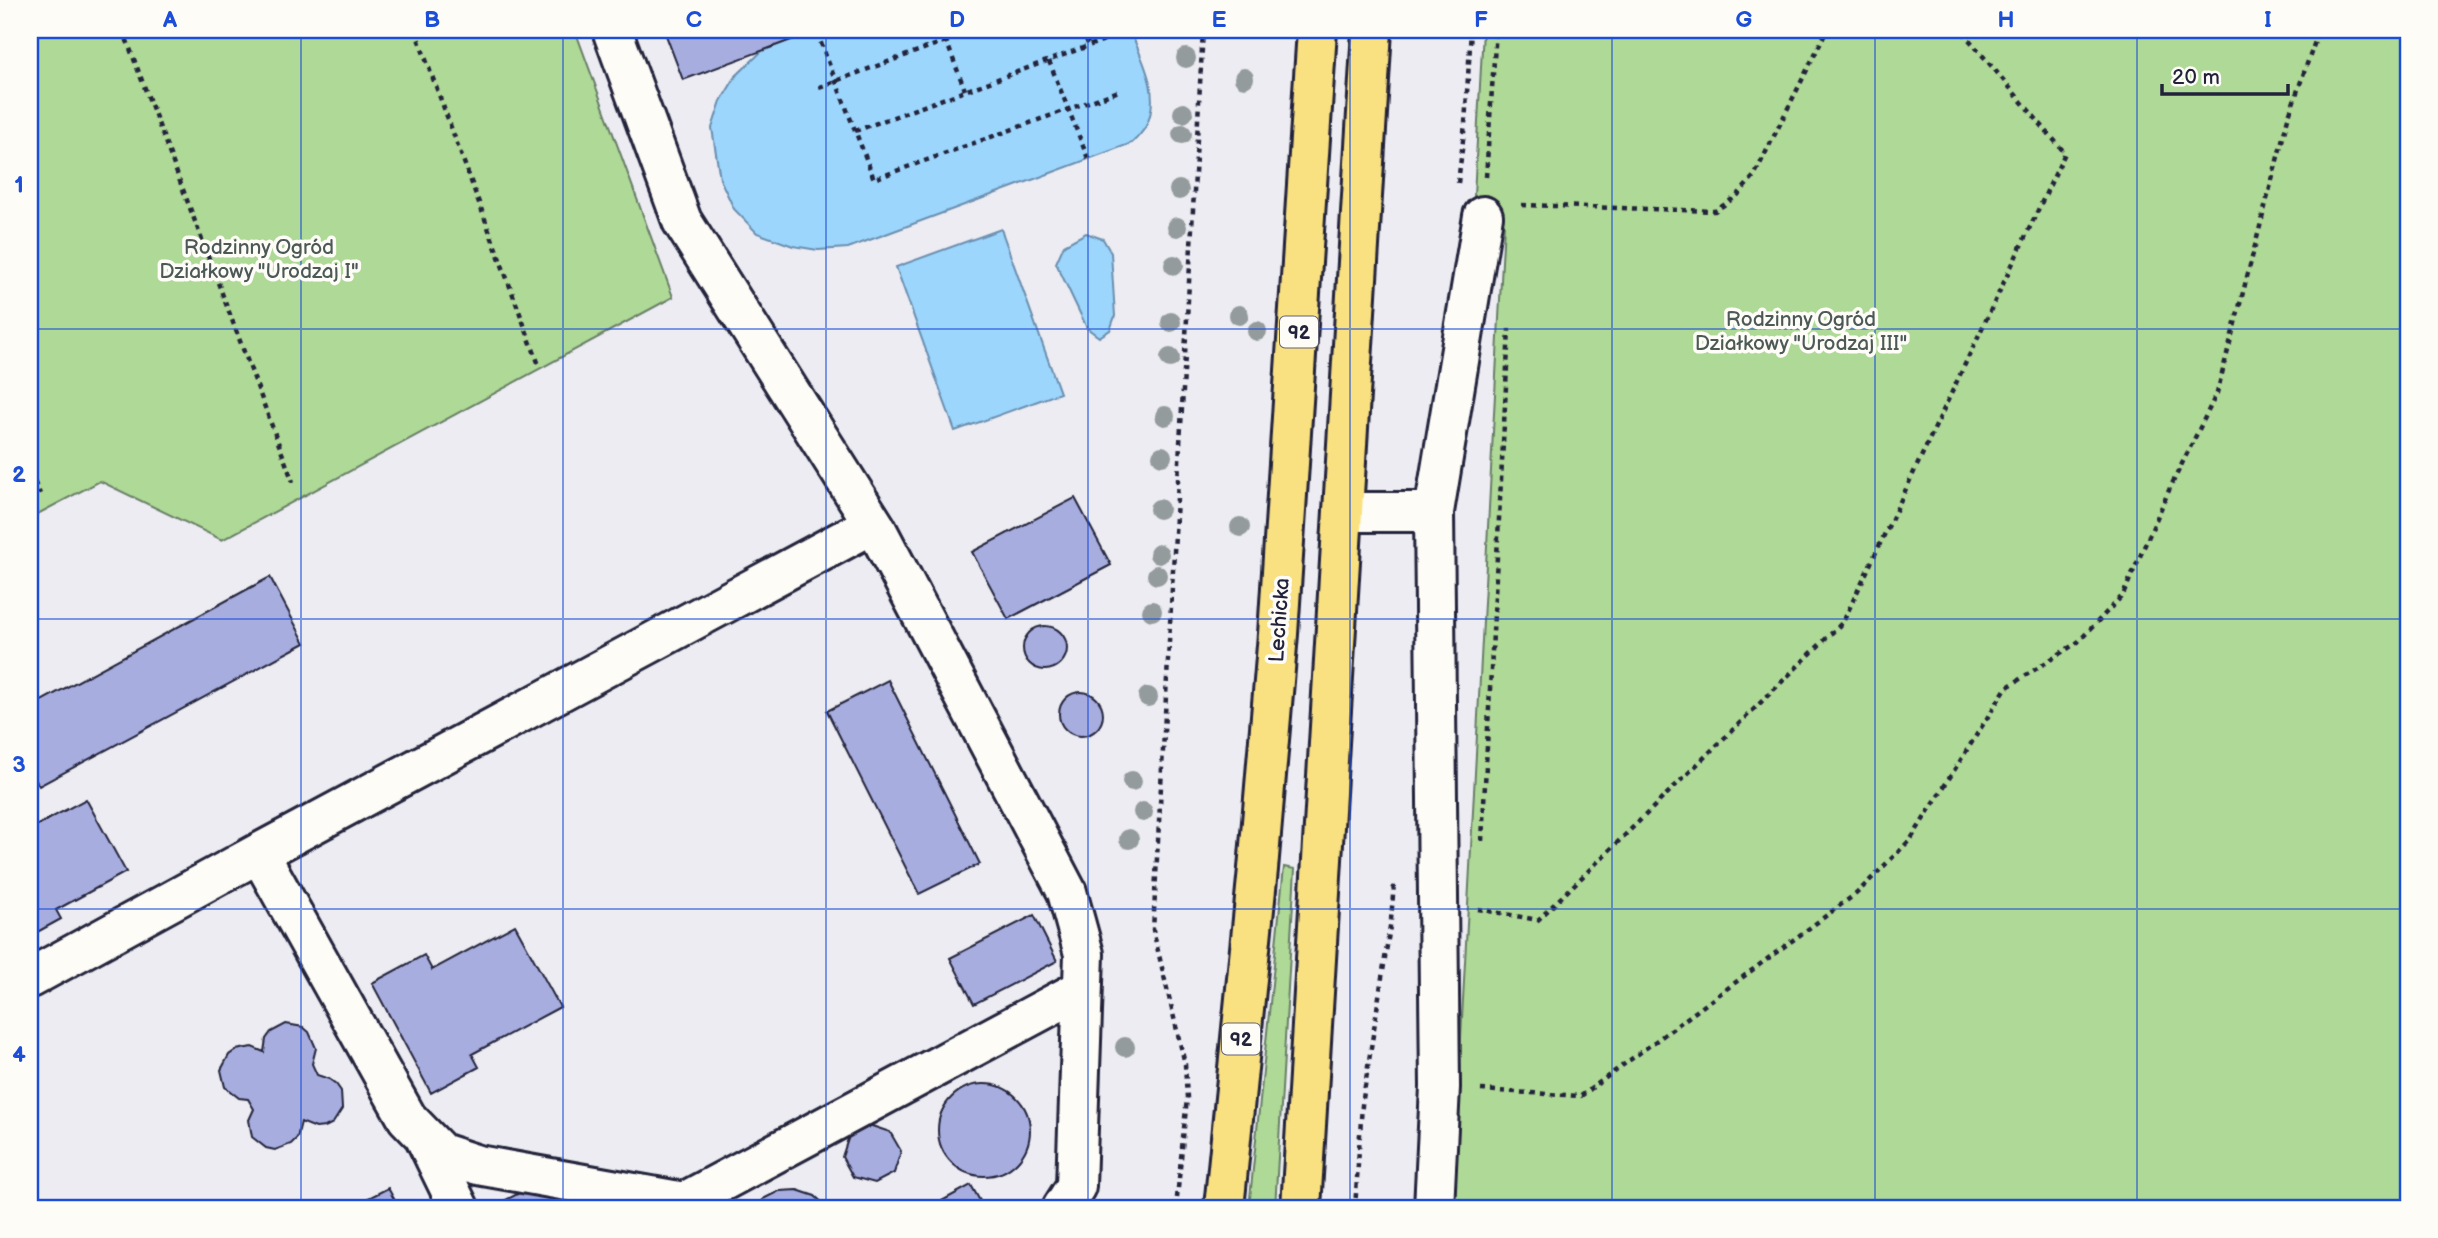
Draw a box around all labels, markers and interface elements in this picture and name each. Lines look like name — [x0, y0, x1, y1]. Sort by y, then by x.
text: A — [162, 6, 178, 34]
text: B — [424, 6, 440, 34]
text: C — [686, 6, 702, 34]
text: D — [949, 6, 965, 34]
text: E — [1212, 6, 1227, 34]
text: F — [1474, 6, 1488, 34]
text: G — [1736, 6, 1753, 34]
text: H — [1997, 6, 2015, 34]
text: I — [2264, 6, 2272, 34]
scale bar — [2162, 52, 2288, 96]
text: 20 m — [2172, 65, 2220, 90]
text: 1 — [14, 171, 24, 199]
park label: Rodzinny Ogród Działkowy "Urodzaj I" — [159, 235, 359, 284]
park label: Rodzinny Ogród Działkowy "Urodzaj III" — [1695, 307, 1907, 356]
road number: 92 — [1280, 316, 1318, 348]
text: 2 — [12, 461, 26, 489]
street label: Lechicka — [1264, 577, 1295, 663]
text: 3 — [12, 751, 26, 779]
road number: 92 — [1222, 1023, 1260, 1054]
text: 4 — [12, 1041, 26, 1069]

